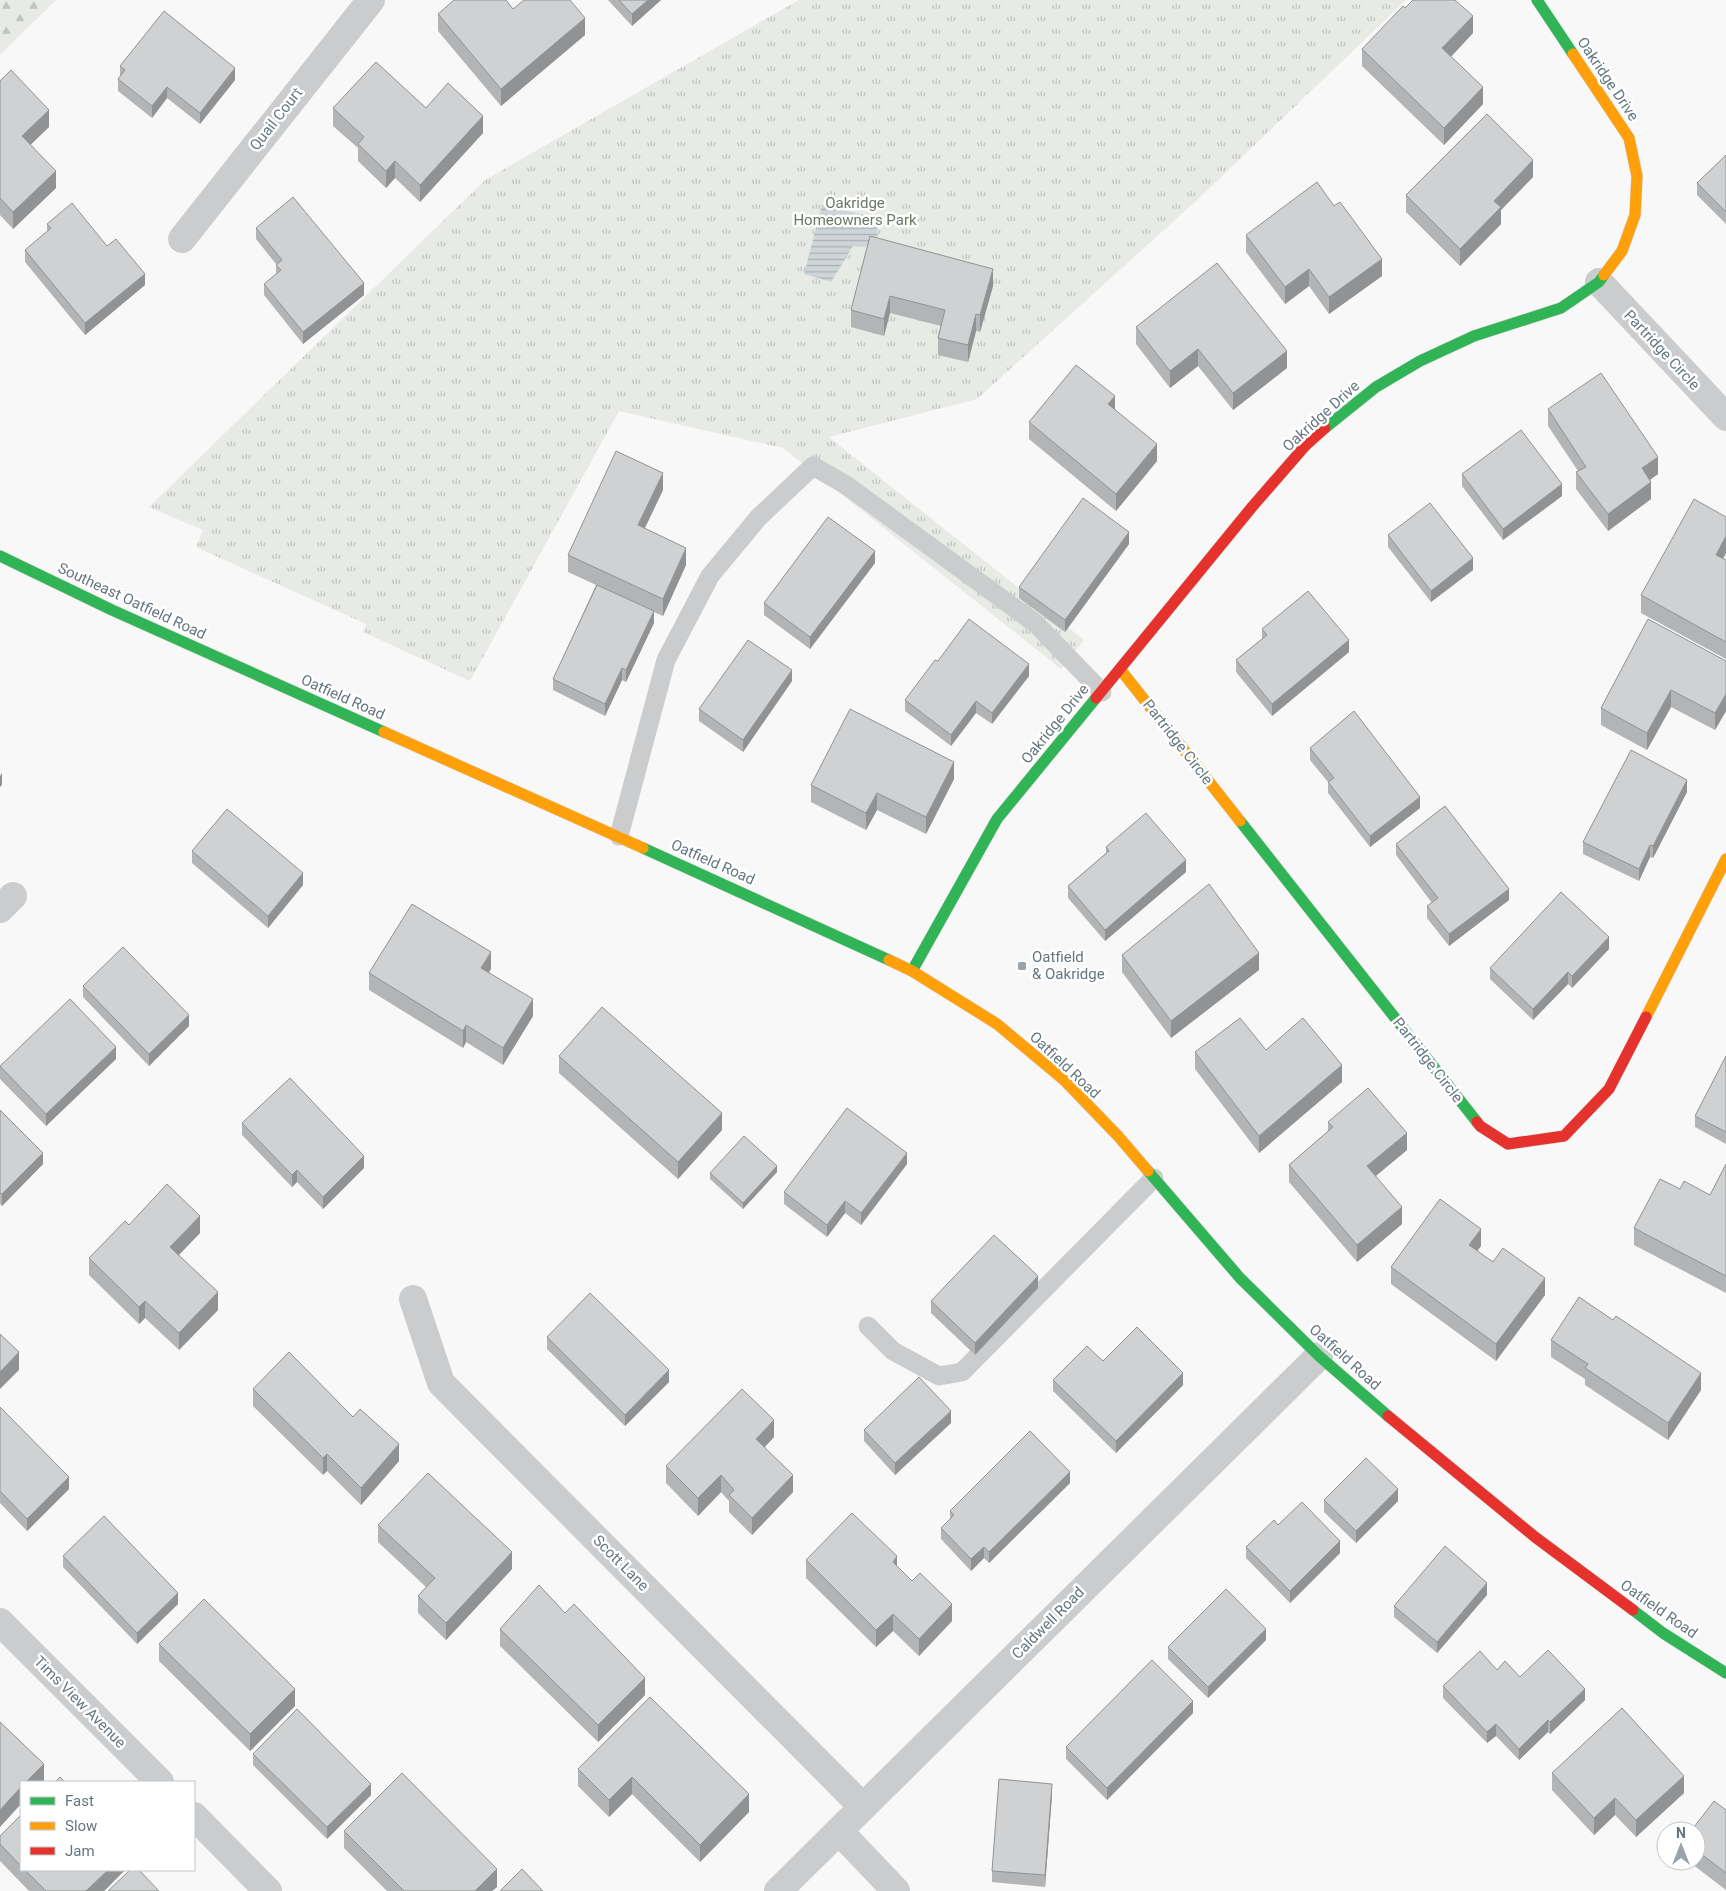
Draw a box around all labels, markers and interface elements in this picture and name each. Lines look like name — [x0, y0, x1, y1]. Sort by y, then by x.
street label: Oakridge Drive — [1573, 34, 1643, 124]
street label: Quail Court — [246, 84, 306, 154]
park label: Oakridge Homeowners Park — [793, 194, 917, 229]
street label: Partridge Circle — [1620, 306, 1704, 394]
street label: Oakridge Drive — [1279, 377, 1363, 455]
street label: Southeast Oatfield Road — [55, 559, 209, 643]
street label: Oatfield Road — [298, 670, 388, 724]
street label: Oakridge Drive — [1017, 681, 1093, 767]
street label: Partridge Circle — [1139, 696, 1217, 788]
street label: Oatfield Road — [668, 835, 758, 889]
place label: Oatfield & Oakridge — [1032, 948, 1105, 983]
marker: Oatfield & Oakridge — [1016, 960, 1028, 972]
street label: Partridge Circle — [1389, 1014, 1467, 1106]
street label: Oatfield Road — [1026, 1028, 1104, 1102]
street label: Oatfield Road — [1306, 1320, 1384, 1394]
street label: Scott Lane — [589, 1531, 653, 1595]
street label: Oatfield Road — [1617, 1576, 1701, 1642]
street label: Caldwell Road — [1008, 1583, 1088, 1663]
street label: Tims View Avenue — [30, 1652, 130, 1752]
legend — [20, 1781, 195, 1871]
text: Fast — [65, 1792, 94, 1810]
text: Slow — [65, 1817, 97, 1835]
north arrow — [1656, 1821, 1706, 1871]
text: N — [1676, 1825, 1686, 1841]
text: Jam — [65, 1842, 95, 1860]

